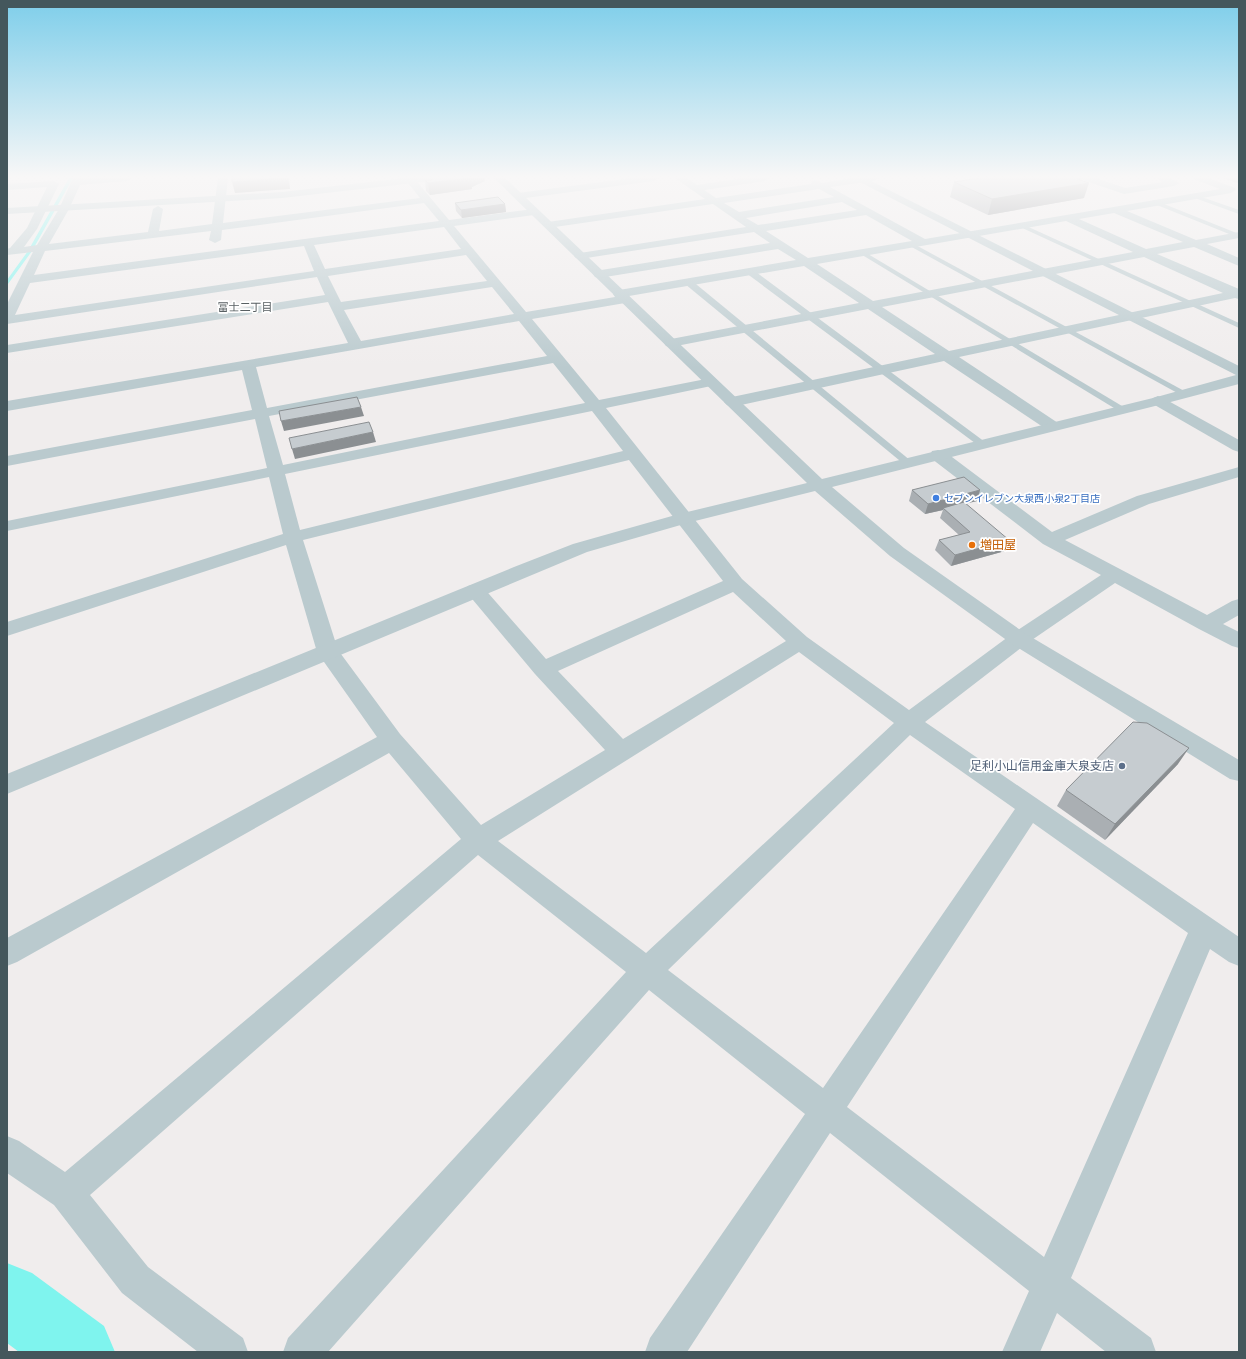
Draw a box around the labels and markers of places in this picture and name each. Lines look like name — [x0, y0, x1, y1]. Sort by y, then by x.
place label: セブンイレブン大泉西小泉2丁目店 — [944, 492, 1100, 504]
marker: セブンイレブン大泉西小泉2丁目店 — [931, 493, 941, 503]
place label: 増田屋 — [980, 538, 1016, 552]
marker: 増田屋 — [967, 540, 977, 550]
place label: 足利小山信用金庫大泉支店 — [970, 759, 1114, 773]
marker: 足利小山信用金庫大泉支店 — [1117, 761, 1127, 771]

